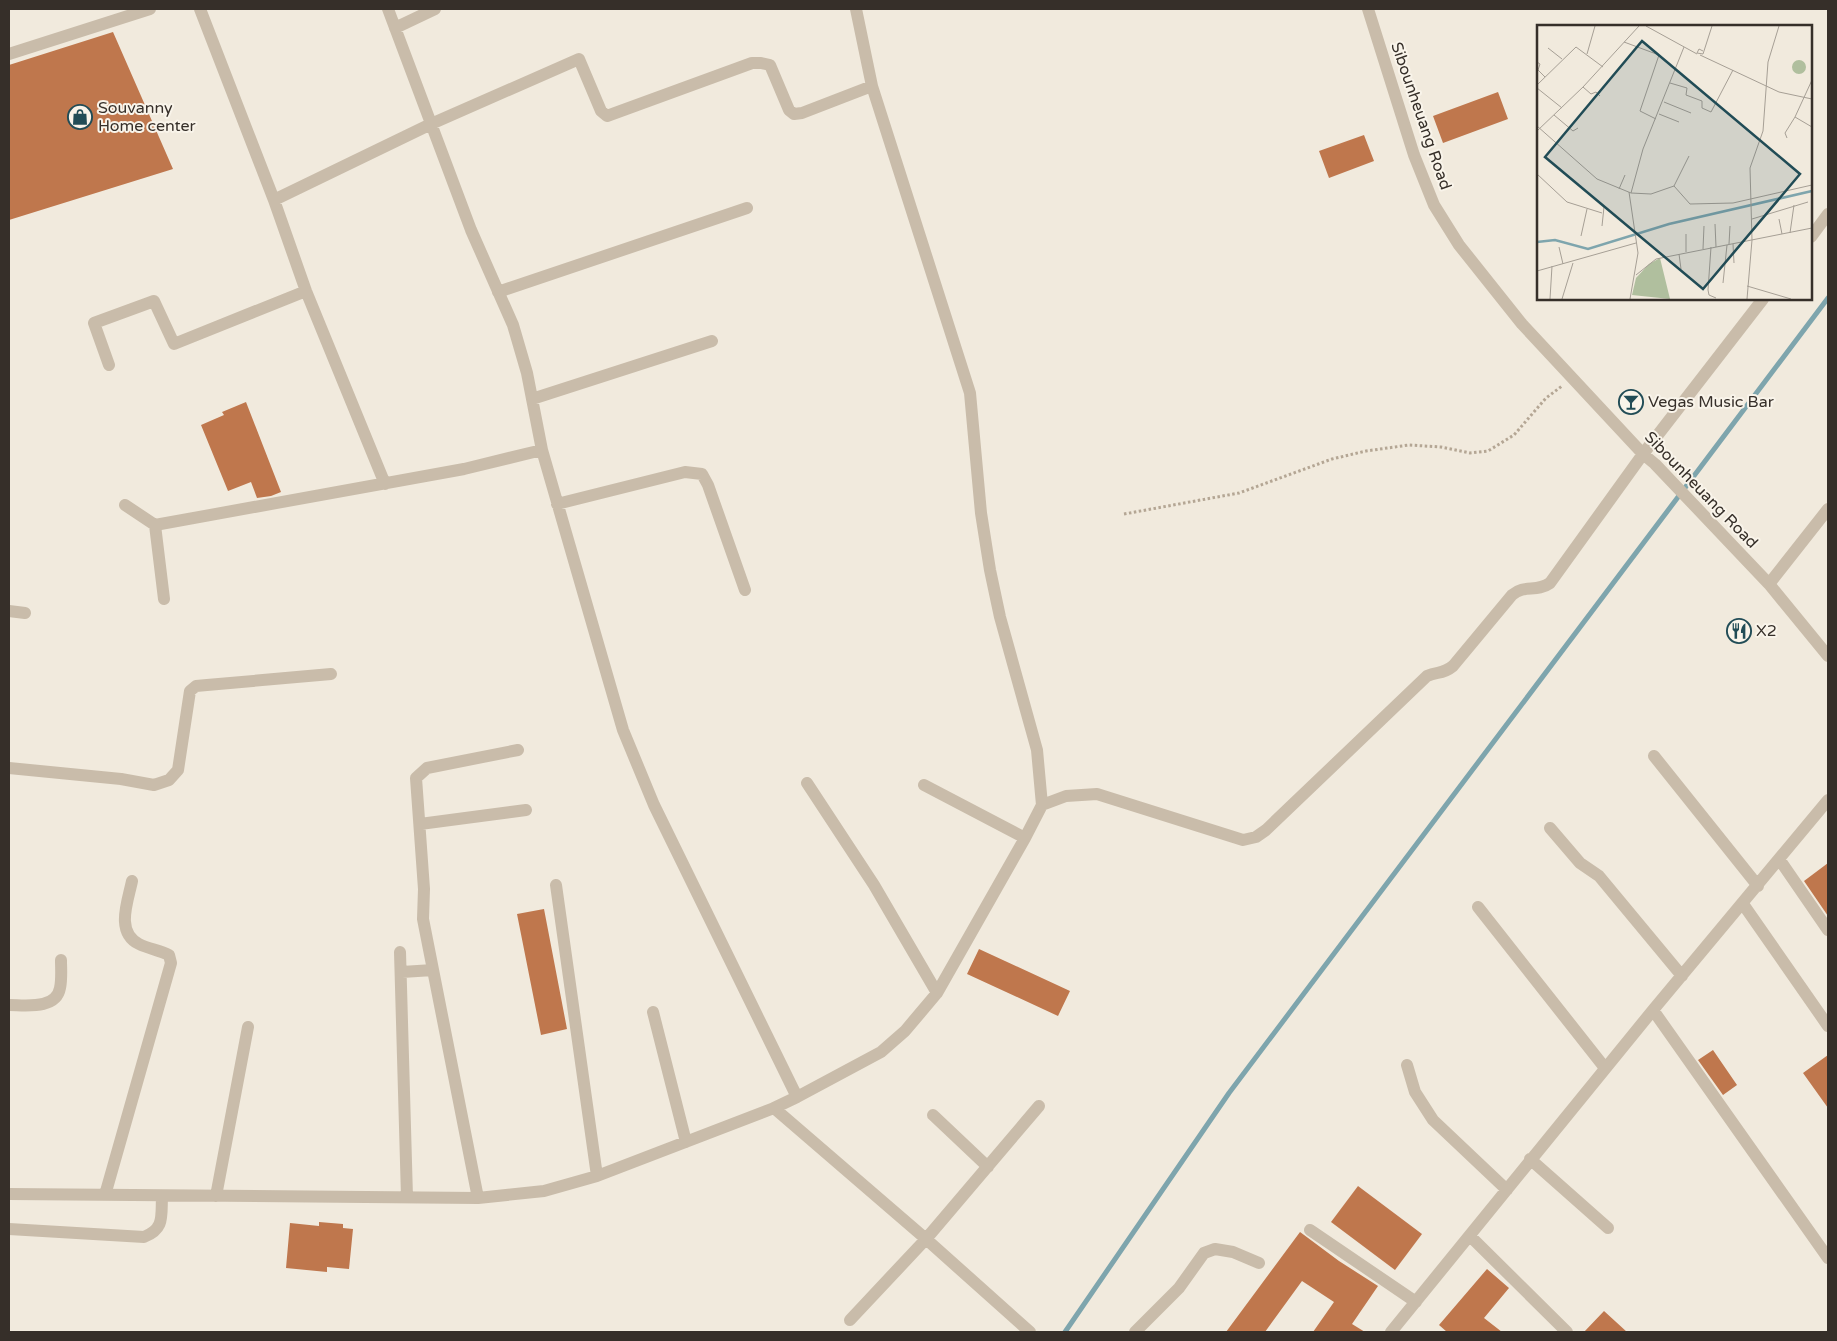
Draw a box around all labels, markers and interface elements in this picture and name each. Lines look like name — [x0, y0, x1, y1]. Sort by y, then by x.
inset map — [1537, 25, 1812, 300]
street label: Sibounheuang Road — [1386, 40, 1456, 192]
place label: Souvanny Home center — [98, 98, 197, 136]
shop icon: Souvanny Home center — [67, 104, 93, 130]
bar icon: Vegas Music Bar — [1618, 389, 1644, 415]
place label: Vegas Music Bar — [1648, 392, 1775, 412]
street label: Sibounheuang Road — [1640, 427, 1762, 553]
restaurant icon: X2 — [1726, 618, 1752, 644]
place label: X2 — [1756, 621, 1777, 641]

